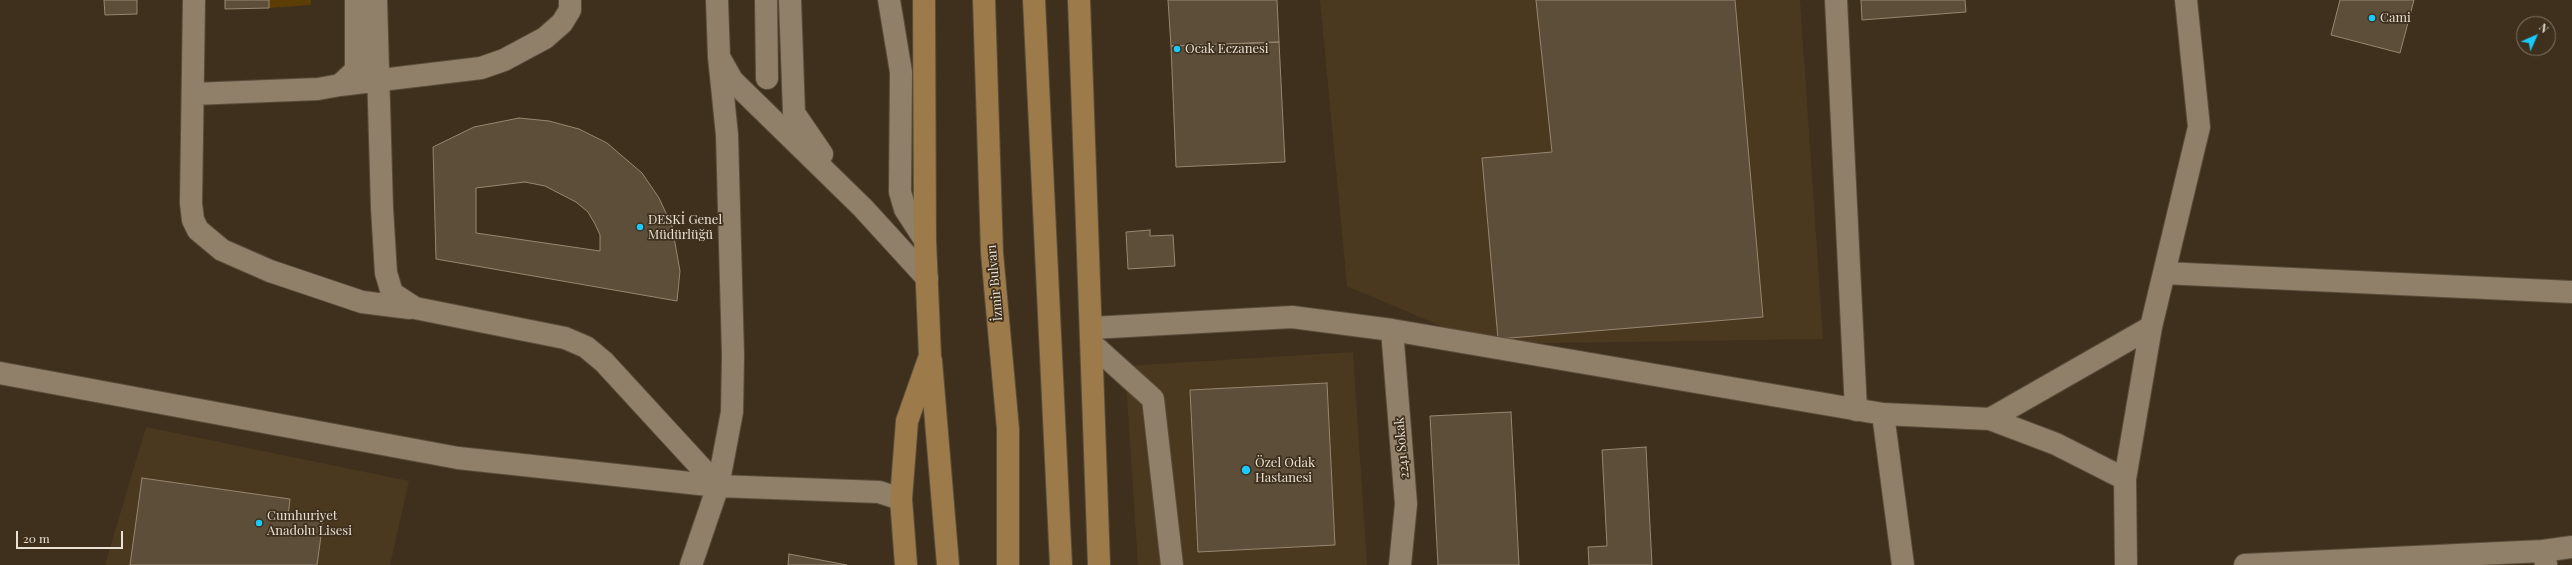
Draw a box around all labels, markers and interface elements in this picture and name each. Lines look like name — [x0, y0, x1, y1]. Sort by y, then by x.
place label: Cami — [2380, 10, 2411, 26]
marker: Cami — [2367, 13, 2377, 23]
north arrow — [2516, 16, 2556, 56]
text: N — [2536, 20, 2552, 36]
place label: Ocak Eczanesi — [1185, 41, 1269, 57]
marker: Ocak Eczanesi — [1172, 44, 1182, 54]
place label: DESKİ Genel Müdürlüğü — [648, 212, 722, 243]
marker: DESKİ Genel Müdürlüğü — [635, 222, 645, 232]
street label: İzmir Bulvarı — [984, 244, 1006, 322]
street label: 2241 Sokak — [1392, 417, 1412, 479]
place label: Özel Odak Hastanesi — [1255, 455, 1315, 486]
marker: Özel Odak Hastanesi — [1240, 464, 1252, 476]
place label: Cumhuriyet Anadolu Lisesi — [267, 508, 352, 539]
marker: Cumhuriyet Anadolu Lisesi — [254, 518, 264, 528]
scale bar — [18, 523, 125, 549]
text: 20 m — [23, 530, 50, 546]

